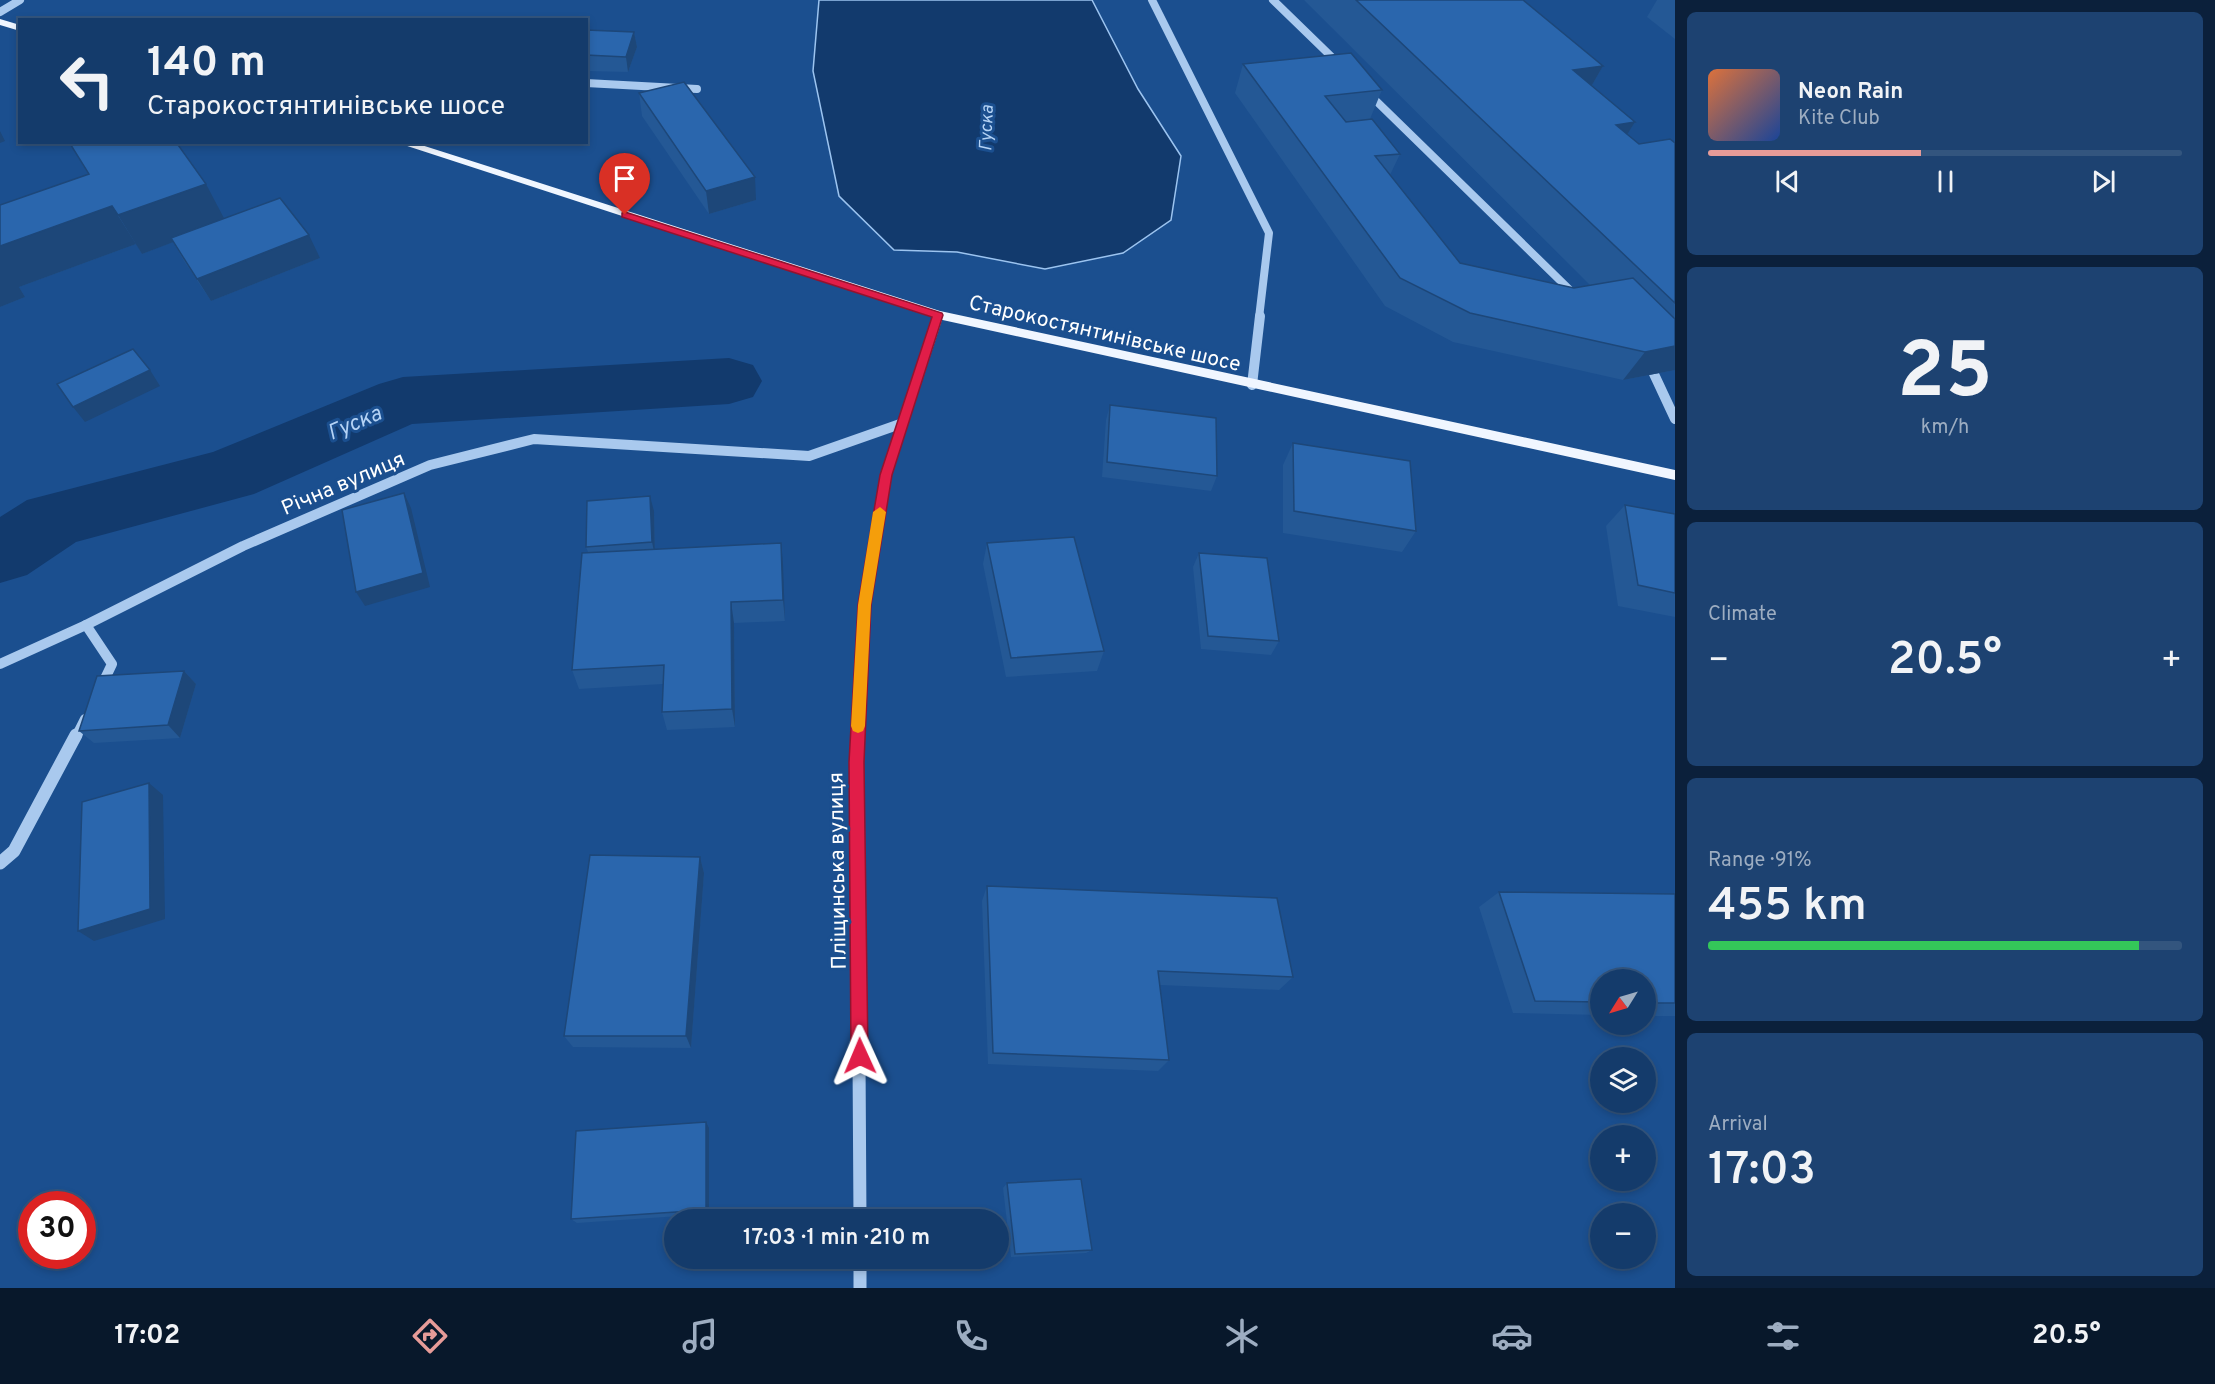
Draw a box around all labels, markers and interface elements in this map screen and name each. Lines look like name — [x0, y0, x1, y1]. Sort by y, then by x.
text: 140 m — [147, 38, 266, 91]
icon: left — [48, 42, 126, 120]
text: Neon Rain — [1798, 79, 1903, 106]
text: Старокостянтинівське шосе — [147, 90, 505, 124]
water label: Гуска — [975, 104, 1000, 151]
text: Kite Club — [1798, 106, 1880, 132]
pin — [599, 153, 650, 215]
icon: arrive — [608, 162, 641, 195]
icon: previous — [1771, 165, 1804, 198]
icon: pause — [1929, 165, 1962, 198]
icon: next — [2087, 165, 2120, 198]
street label: Старокостянтинівське шосе — [966, 290, 1243, 379]
text: 25 — [1897, 326, 1993, 425]
water label: Гуска — [324, 401, 387, 448]
text: km/h — [1921, 415, 1969, 441]
street label: Річна вулиця — [278, 446, 409, 523]
text: Climate — [1708, 602, 1777, 628]
text: 20.5° — [1888, 633, 2002, 690]
text: − — [1708, 641, 1729, 683]
text: + — [2161, 641, 2182, 683]
street label: Пліщинська вулиця — [823, 772, 854, 970]
text: Range · 91% — [1708, 848, 1812, 874]
text: 455 km — [1708, 879, 1867, 936]
north arrow — [1590, 969, 1656, 1035]
map controls — [1590, 969, 1656, 1269]
position arrow — [828, 1024, 892, 1088]
button: layers — [1590, 1047, 1656, 1113]
text: Arrival — [1708, 1112, 1768, 1138]
button: + — [1590, 1125, 1656, 1191]
text: 17:03 — [1708, 1143, 1816, 1200]
speed limit sign: 30 — [18, 1191, 96, 1269]
button: − — [1590, 1203, 1656, 1269]
text: 17:03 · 1 min · 210 m — [743, 1225, 930, 1252]
icon: directions — [409, 1315, 451, 1357]
icon: music — [679, 1315, 721, 1357]
icon: phone — [950, 1315, 992, 1357]
icon: climate — [1221, 1315, 1263, 1357]
icon: car — [1491, 1315, 1533, 1357]
icon: filters — [1762, 1315, 1804, 1357]
text: 17:02 — [114, 1319, 180, 1353]
text: 20.5° — [2032, 1319, 2101, 1353]

